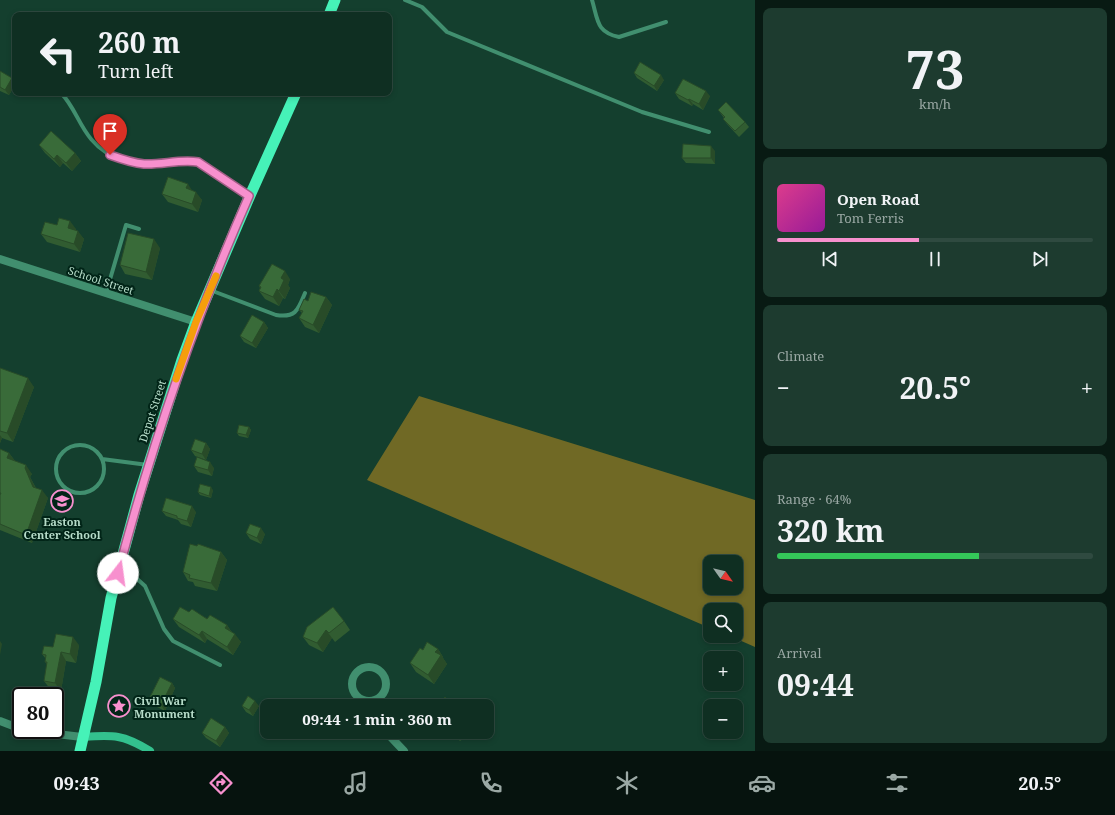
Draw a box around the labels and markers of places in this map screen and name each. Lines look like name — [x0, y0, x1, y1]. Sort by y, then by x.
pin — [93, 114, 127, 155]
school or university icon: Easton Center School — [49, 488, 75, 514]
place label: Easton Center School — [23, 514, 101, 542]
place icon: Civil War Monument — [106, 693, 132, 719]
place label: Civil War Monument — [134, 693, 195, 721]

